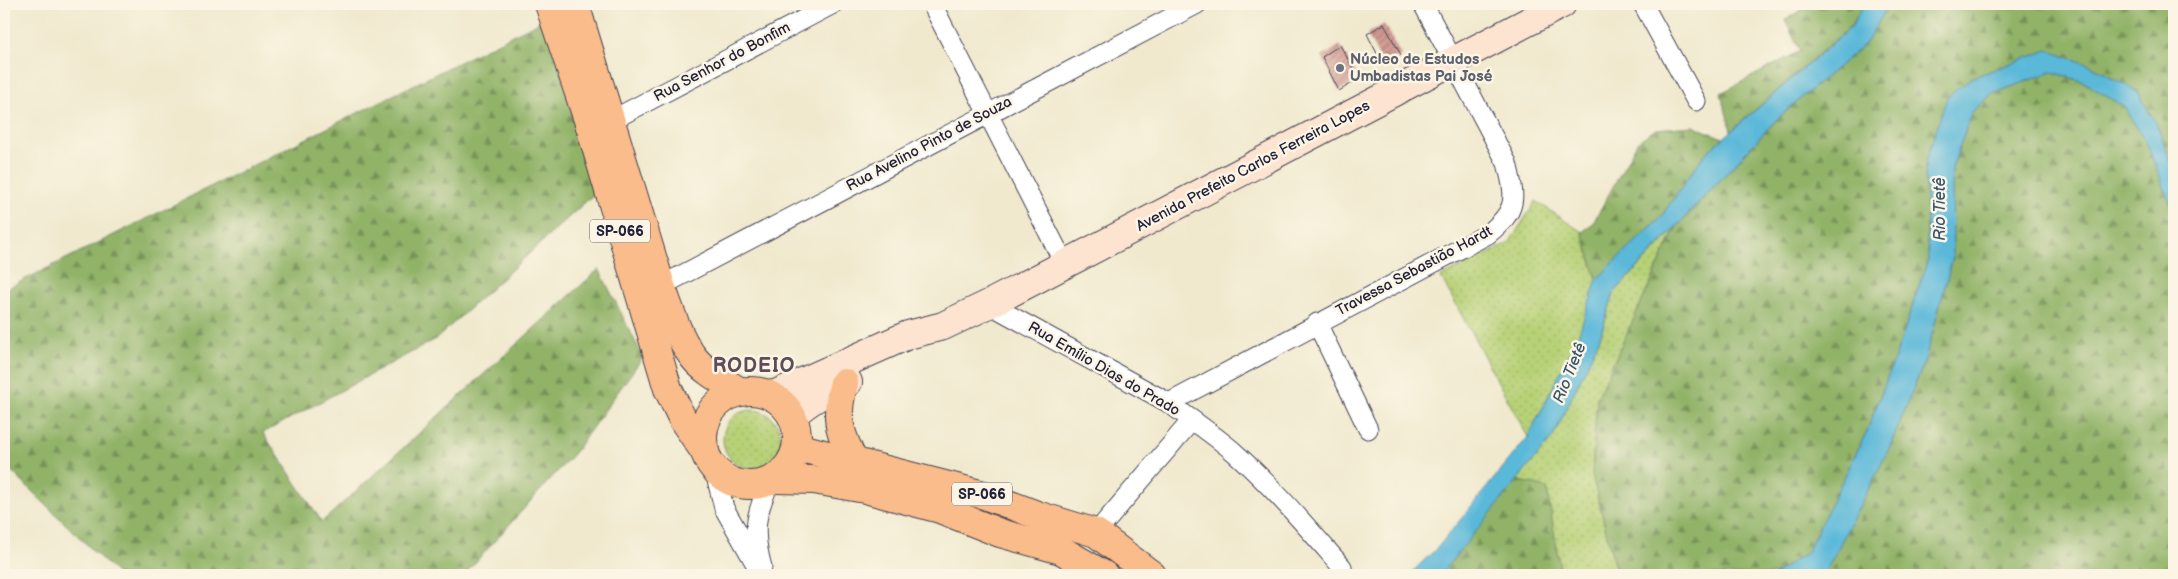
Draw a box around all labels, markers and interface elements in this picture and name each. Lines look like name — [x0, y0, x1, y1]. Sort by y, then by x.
street label: Rua Senhor do Bonfim — [650, 18, 794, 106]
place label: Núcleo de Estudos Umbadistas Pai José — [1350, 50, 1493, 86]
marker: Núcleo de Estudos Umbadistas Pai José — [1334, 62, 1346, 74]
street label: Rua Avelino Pinto de Souza — [843, 92, 1015, 196]
street label: Avenida Prefeito Carlos Ferreira Lopes — [1133, 96, 1374, 236]
water label: Rio Tietê — [1931, 177, 1950, 241]
road number: SP-066 — [590, 220, 650, 242]
street label: Travessa Sebastião Hardt — [1333, 222, 1496, 320]
street label: Rua Emílio Dias do Prado — [1025, 318, 1183, 420]
water label: Rio Tietê — [1549, 340, 1591, 406]
district label: RODEIO — [713, 354, 795, 378]
road number: SP-066 — [952, 482, 1012, 506]

